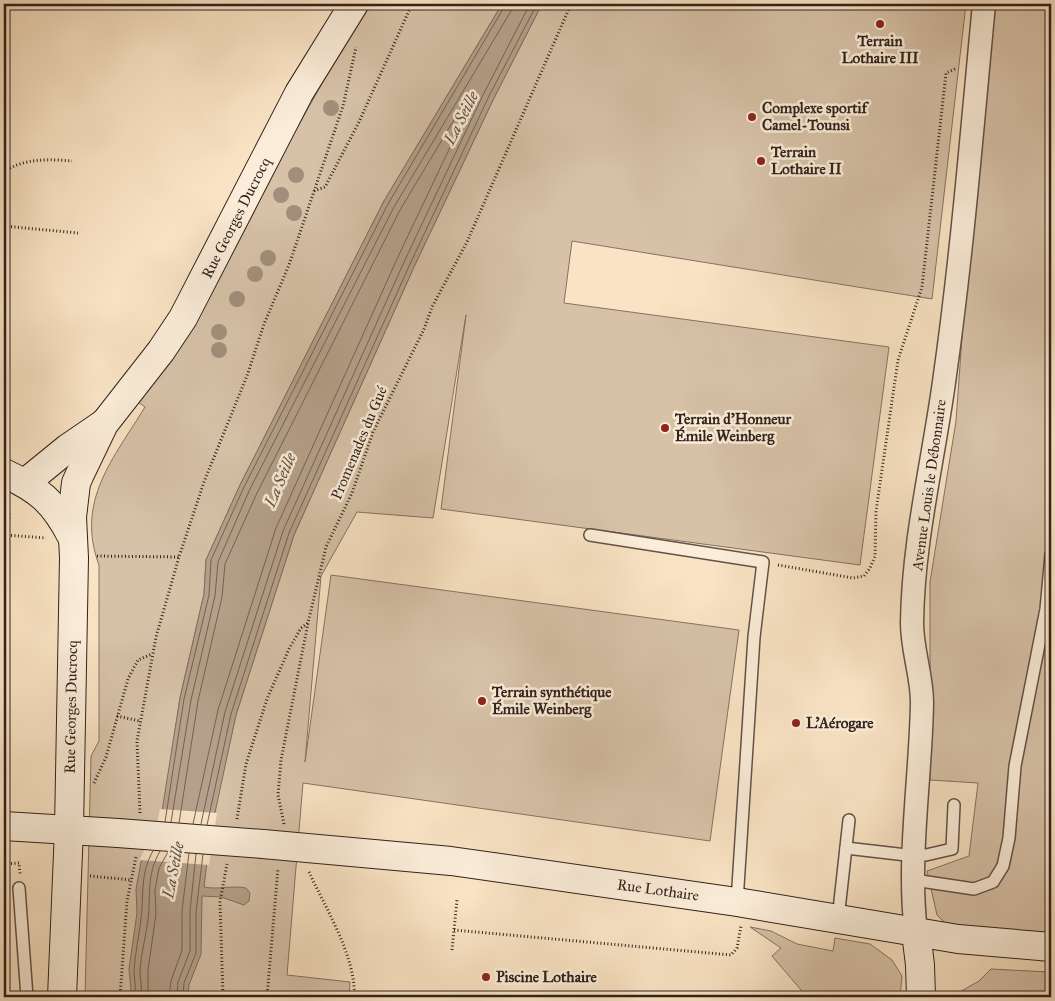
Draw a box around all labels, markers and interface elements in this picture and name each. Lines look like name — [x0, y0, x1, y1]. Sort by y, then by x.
marker: Terrain Lothaire III — [874, 18, 886, 30]
place label: Terrain Lothaire III — [841, 32, 919, 67]
water label: La Seille — [439, 87, 483, 148]
place label: Complexe sportif Camel-Tounsi — [762, 99, 870, 134]
marker: Complexe sportif Camel-Tounsi — [746, 111, 758, 123]
place label: Terrain Lothaire II — [770, 143, 842, 178]
street label: Rue Georges Ducrocq — [198, 154, 276, 282]
marker: Terrain Lothaire II — [755, 155, 767, 167]
street label: Promenades du Gué — [327, 383, 391, 502]
street label: Avenue Louis le Débonnaire — [908, 398, 950, 573]
place label: Terrain d'Honneur Émile Weinberg — [674, 410, 792, 446]
marker: Terrain d'Honneur Émile Weinberg — [659, 422, 671, 434]
water label: La Seille — [260, 449, 300, 511]
street label: Rue Georges Ducrocq — [61, 639, 82, 774]
place label: Terrain synthétique Émile Weinberg — [491, 683, 612, 719]
marker: Terrain synthétique Émile Weinberg — [476, 695, 488, 707]
place label: L'Aérogare — [806, 714, 874, 733]
marker: L'Aérogare — [790, 717, 802, 729]
water label: La Seille — [158, 839, 188, 901]
street label: Rue Lothaire — [616, 875, 700, 905]
place label: Piscine Lothaire — [496, 968, 598, 986]
marker: Piscine Lothaire — [480, 971, 492, 983]

